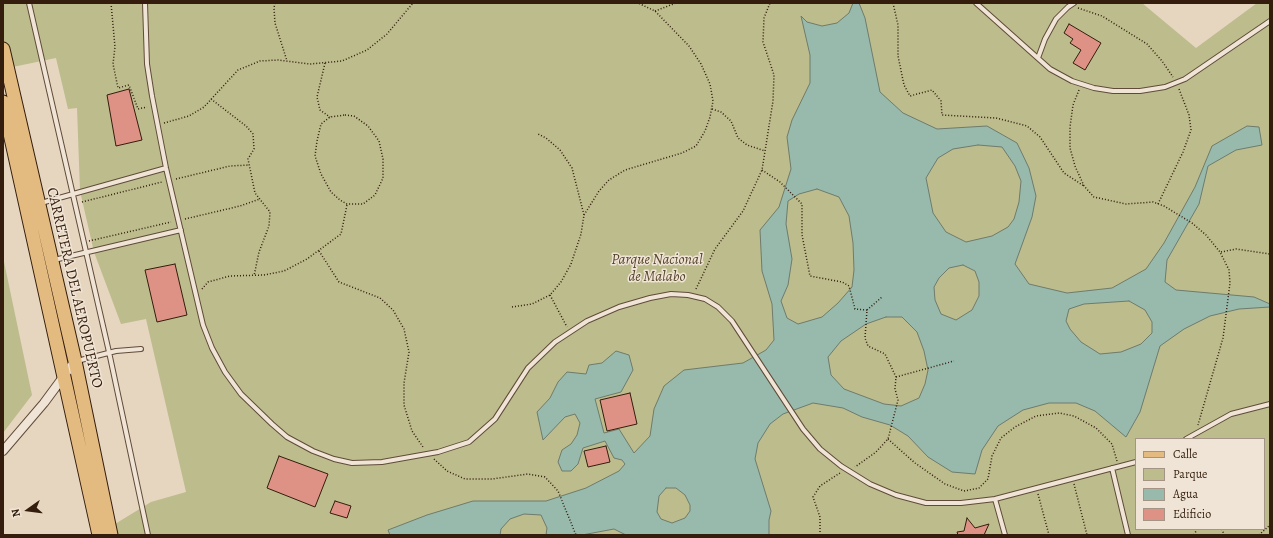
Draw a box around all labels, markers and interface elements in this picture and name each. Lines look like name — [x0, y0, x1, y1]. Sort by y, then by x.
street label: CARRETERA DEL AEROPUERTO — [42, 186, 106, 390]
park label: Parque Nacional de Malabo — [611, 251, 703, 286]
legend — [1135, 438, 1265, 530]
text: Calle — [1173, 446, 1197, 462]
text: Parque — [1173, 466, 1208, 482]
text: Agua — [1173, 486, 1198, 502]
north arrow — [8, 490, 48, 530]
text: Edificio — [1173, 506, 1211, 522]
text: N — [8, 507, 24, 519]

